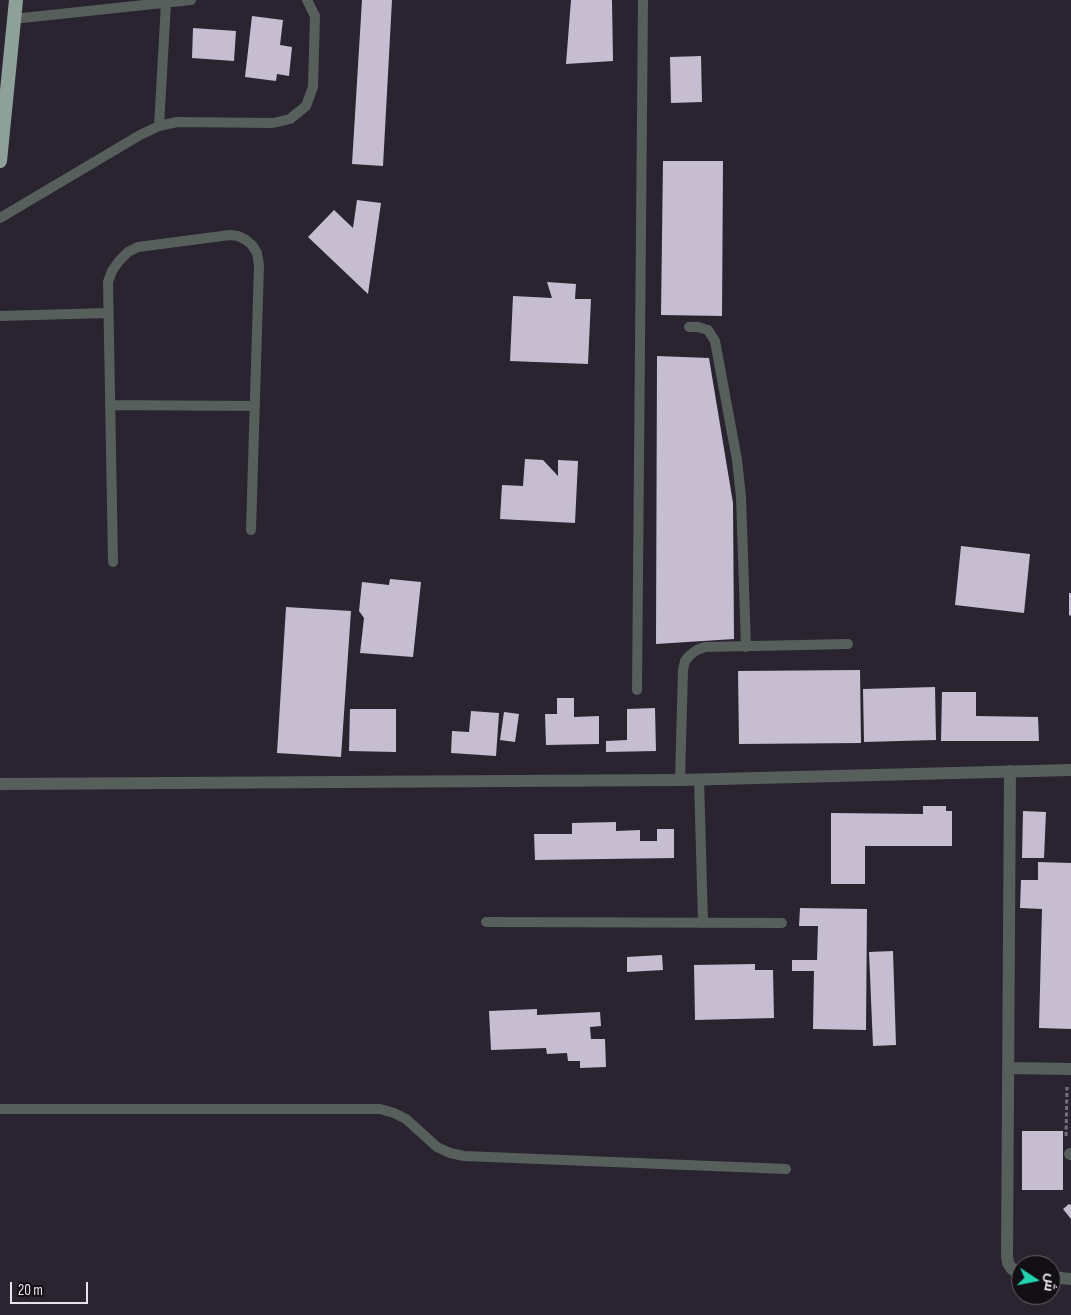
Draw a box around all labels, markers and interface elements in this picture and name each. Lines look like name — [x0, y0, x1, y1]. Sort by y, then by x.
north arrow — [1011, 1255, 1061, 1305]
scale bar — [12, 1272, 90, 1304]
text: ش — [1040, 1272, 1060, 1293]
text: 20 m — [18, 1281, 43, 1300]

